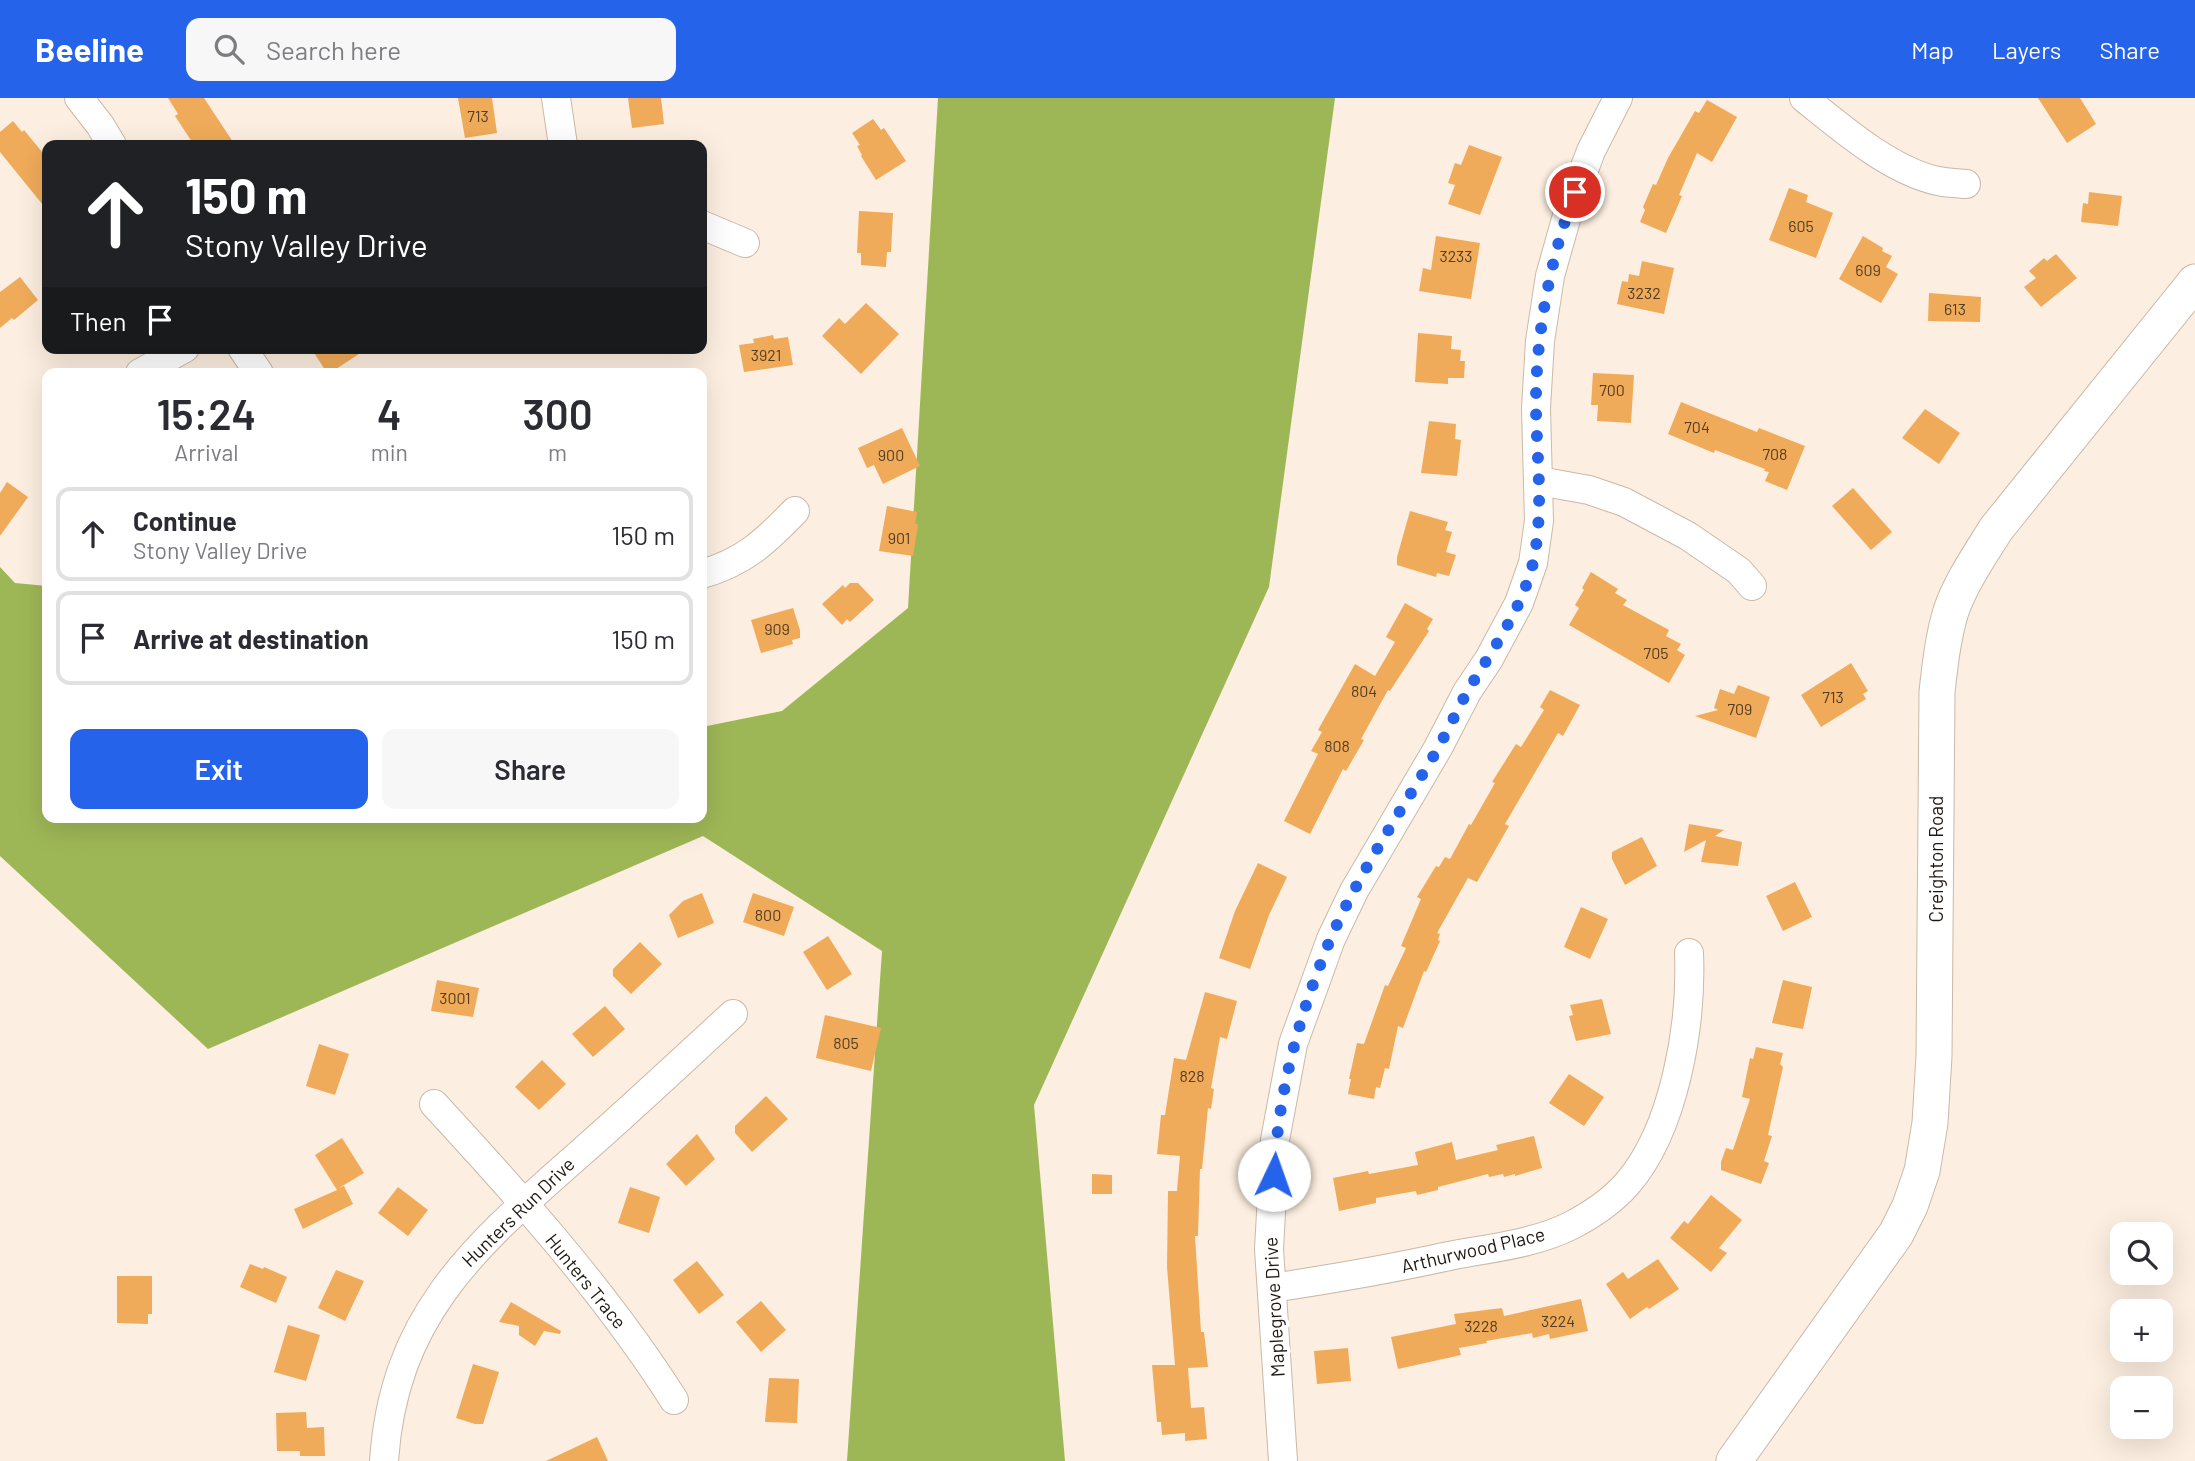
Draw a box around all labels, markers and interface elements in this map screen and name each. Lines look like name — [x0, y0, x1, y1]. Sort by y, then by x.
search box — [186, 18, 676, 81]
text: Beeline — [35, 29, 144, 69]
icon: search — [210, 30, 248, 68]
text: Search here — [266, 34, 401, 65]
text: Map — [1911, 35, 1954, 64]
text: Layers — [1992, 35, 2061, 64]
text: Share — [2099, 35, 2160, 64]
house number: 713 — [467, 106, 489, 125]
pin — [1545, 162, 1605, 222]
text: 150 m — [185, 165, 307, 224]
icon: ahead — [70, 168, 161, 259]
icon: arrive — [1556, 173, 1594, 211]
house number: 605 — [1788, 216, 1814, 235]
text: Stony Valley Drive — [185, 225, 428, 263]
house number: 3233 — [1439, 246, 1473, 265]
house number: 609 — [1855, 260, 1881, 279]
house number: 3232 — [1627, 283, 1661, 302]
house number: 613 — [1944, 299, 1966, 318]
icon: arrive — [141, 301, 179, 339]
text: Then — [70, 305, 127, 336]
house number: 3921 — [751, 345, 781, 364]
house number: 700 — [1599, 380, 1625, 399]
text: 15:24 — [156, 388, 256, 438]
text: 4 — [377, 388, 402, 438]
text: 300 — [522, 388, 592, 438]
house number: 704 — [1684, 417, 1710, 436]
text: Arrival — [174, 438, 238, 466]
text: min — [371, 438, 408, 466]
text: m — [548, 438, 567, 466]
house number: 708 — [1763, 444, 1787, 463]
house number: 900 — [878, 445, 904, 464]
text: Continue — [133, 505, 237, 536]
icon: ahead — [74, 515, 112, 553]
text: 150 m — [611, 519, 675, 550]
house number: 901 — [888, 528, 910, 547]
text: Stony Valley Drive — [133, 536, 308, 564]
icon: arrive — [74, 619, 112, 657]
house number: 909 — [764, 619, 790, 638]
text: Arrive at destination — [133, 623, 369, 654]
text: 150 m — [611, 623, 675, 654]
house number: 705 — [1644, 643, 1668, 662]
house number: 804 — [1351, 681, 1377, 700]
house number: 713 — [1822, 687, 1844, 706]
house number: 709 — [1728, 699, 1752, 718]
button: Exit — [70, 729, 368, 809]
button: Share — [382, 729, 679, 809]
house number: 808 — [1324, 736, 1350, 755]
street label: Creighton Road — [1924, 796, 1947, 922]
house number: 800 — [755, 905, 781, 924]
house number: 3001 — [439, 988, 471, 1007]
house number: 805 — [833, 1033, 859, 1052]
house number: 828 — [1179, 1066, 1205, 1085]
position arrow — [1237, 1138, 1311, 1212]
street label: Hunters Run Drive — [457, 1152, 579, 1271]
street label: Arthurwood Place — [1399, 1222, 1547, 1277]
map controls — [2110, 1222, 2173, 1439]
button: search — [2110, 1222, 2173, 1285]
street label: Hunters Trace — [541, 1228, 632, 1333]
street label: Maplegrove Drive — [1258, 1236, 1289, 1378]
button: + — [2110, 1299, 2173, 1362]
house number: 3224 — [1541, 1311, 1575, 1330]
house number: 3228 — [1464, 1316, 1498, 1335]
button: − — [2110, 1376, 2173, 1439]

